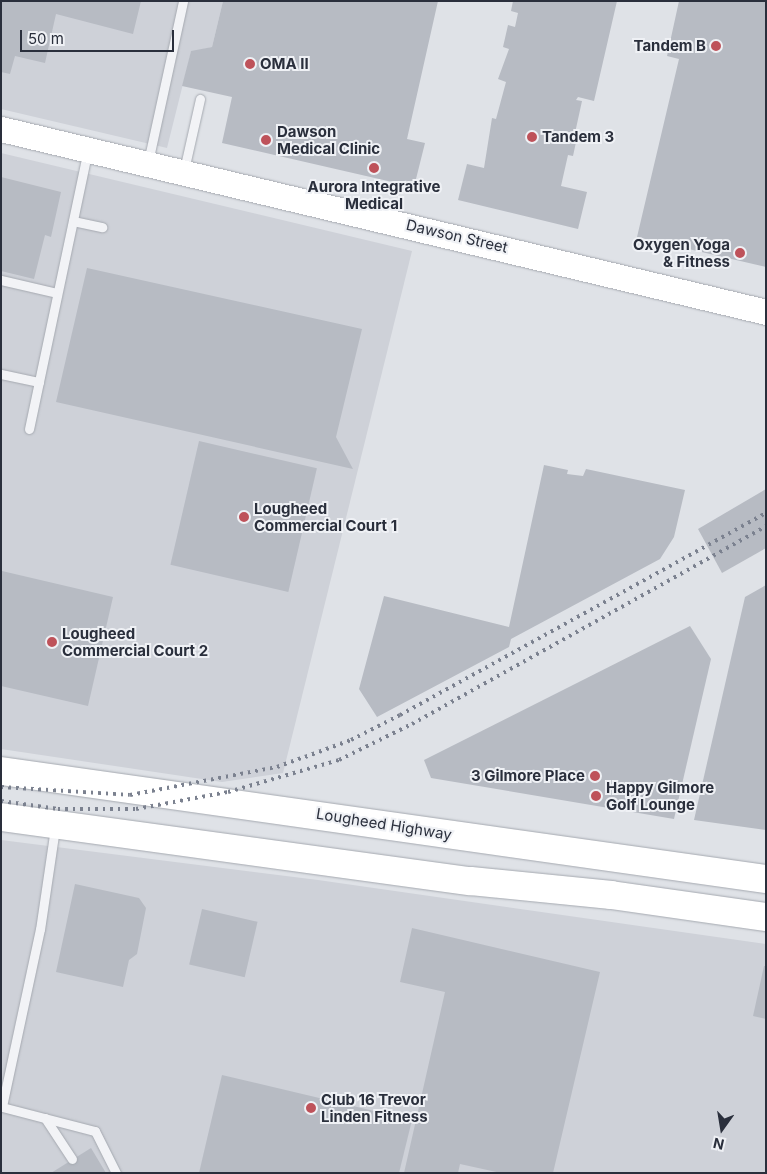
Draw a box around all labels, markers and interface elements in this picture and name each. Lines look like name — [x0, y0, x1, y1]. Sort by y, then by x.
scale bar — [22, 20, 176, 52]
text: 50 m — [28, 29, 64, 48]
place label: Tandem B — [633, 37, 706, 55]
marker: Tandem B — [710, 40, 722, 52]
place label: OMA II — [260, 55, 309, 73]
marker: OMA II — [244, 58, 256, 70]
place label: Dawson Medical Clinic — [277, 122, 380, 157]
place label: Tandem 3 — [542, 128, 614, 146]
marker: Tandem 3 — [526, 131, 538, 143]
marker: Dawson Medical Clinic — [259, 133, 273, 147]
marker: Aurora Integrative Medical — [367, 161, 381, 175]
place label: Aurora Integrative Medical — [308, 177, 440, 212]
street label: Dawson Street — [404, 216, 510, 256]
place label: Oxygen Yoga & Fitness — [633, 235, 730, 270]
marker: Oxygen Yoga & Fitness — [734, 247, 746, 259]
place label: Lougheed Commercial Court 1 — [254, 499, 397, 534]
marker: Lougheed Commercial Court 1 — [238, 511, 250, 523]
place label: Lougheed Commercial Court 2 — [62, 624, 208, 659]
marker: Lougheed Commercial Court 2 — [46, 636, 58, 648]
place label: 3 Gilmore Place — [471, 767, 585, 785]
marker: 3 Gilmore Place — [589, 770, 601, 782]
place label: Happy Gilmore Golf Lounge — [606, 778, 714, 813]
marker: Happy Gilmore Golf Lounge — [590, 790, 602, 802]
street label: Lougheed Highway — [315, 804, 453, 844]
place label: Club 16 Trevor Linden Fitness — [321, 1090, 428, 1125]
marker: Club 16 Trevor Linden Fitness — [305, 1102, 317, 1114]
north arrow — [697, 1104, 747, 1154]
text: N — [711, 1135, 726, 1154]

